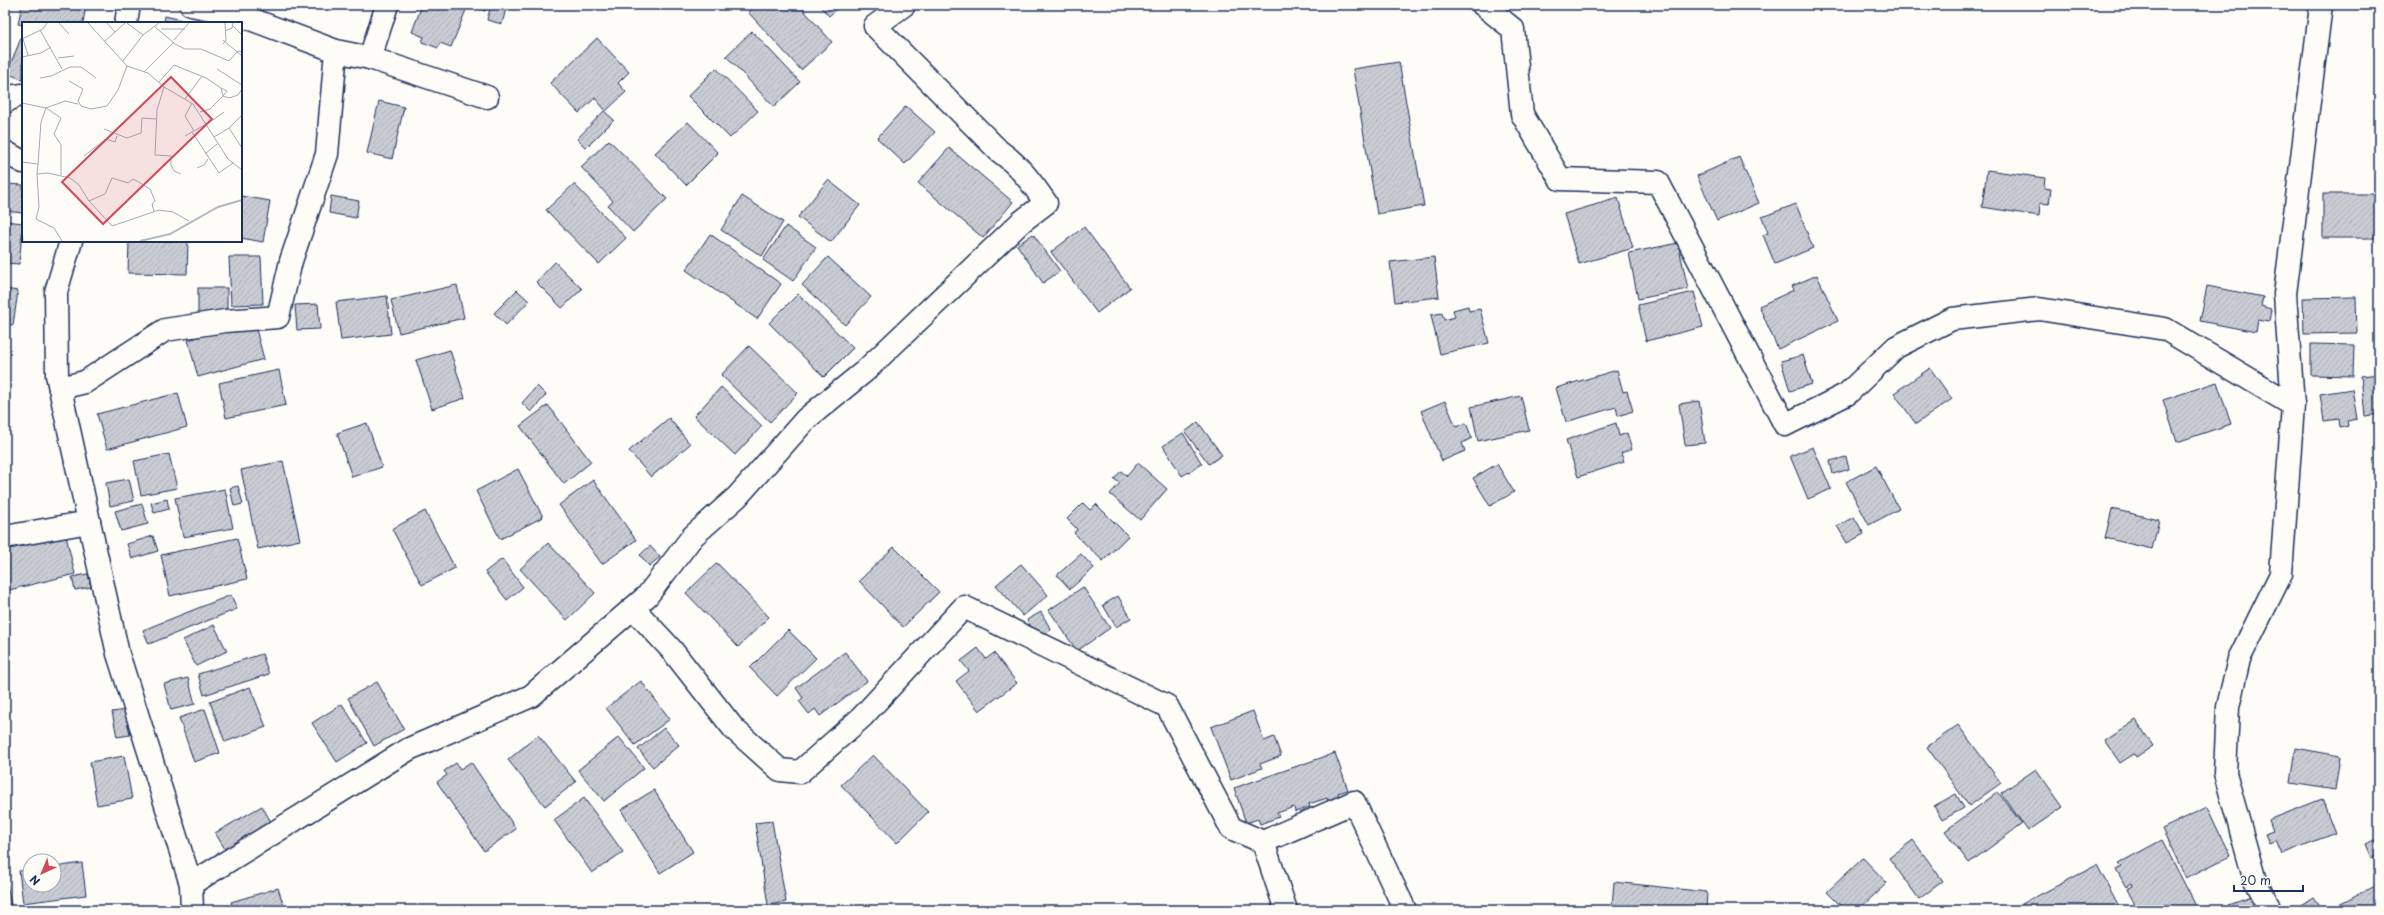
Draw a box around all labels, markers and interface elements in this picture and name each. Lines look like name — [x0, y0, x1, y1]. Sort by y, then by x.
inset map — [22, 22, 242, 242]
north arrow — [22, 853, 62, 893]
scale bar — [2234, 867, 2303, 893]
text: N — [25, 871, 44, 890]
text: 20 m — [2240, 871, 2271, 889]

